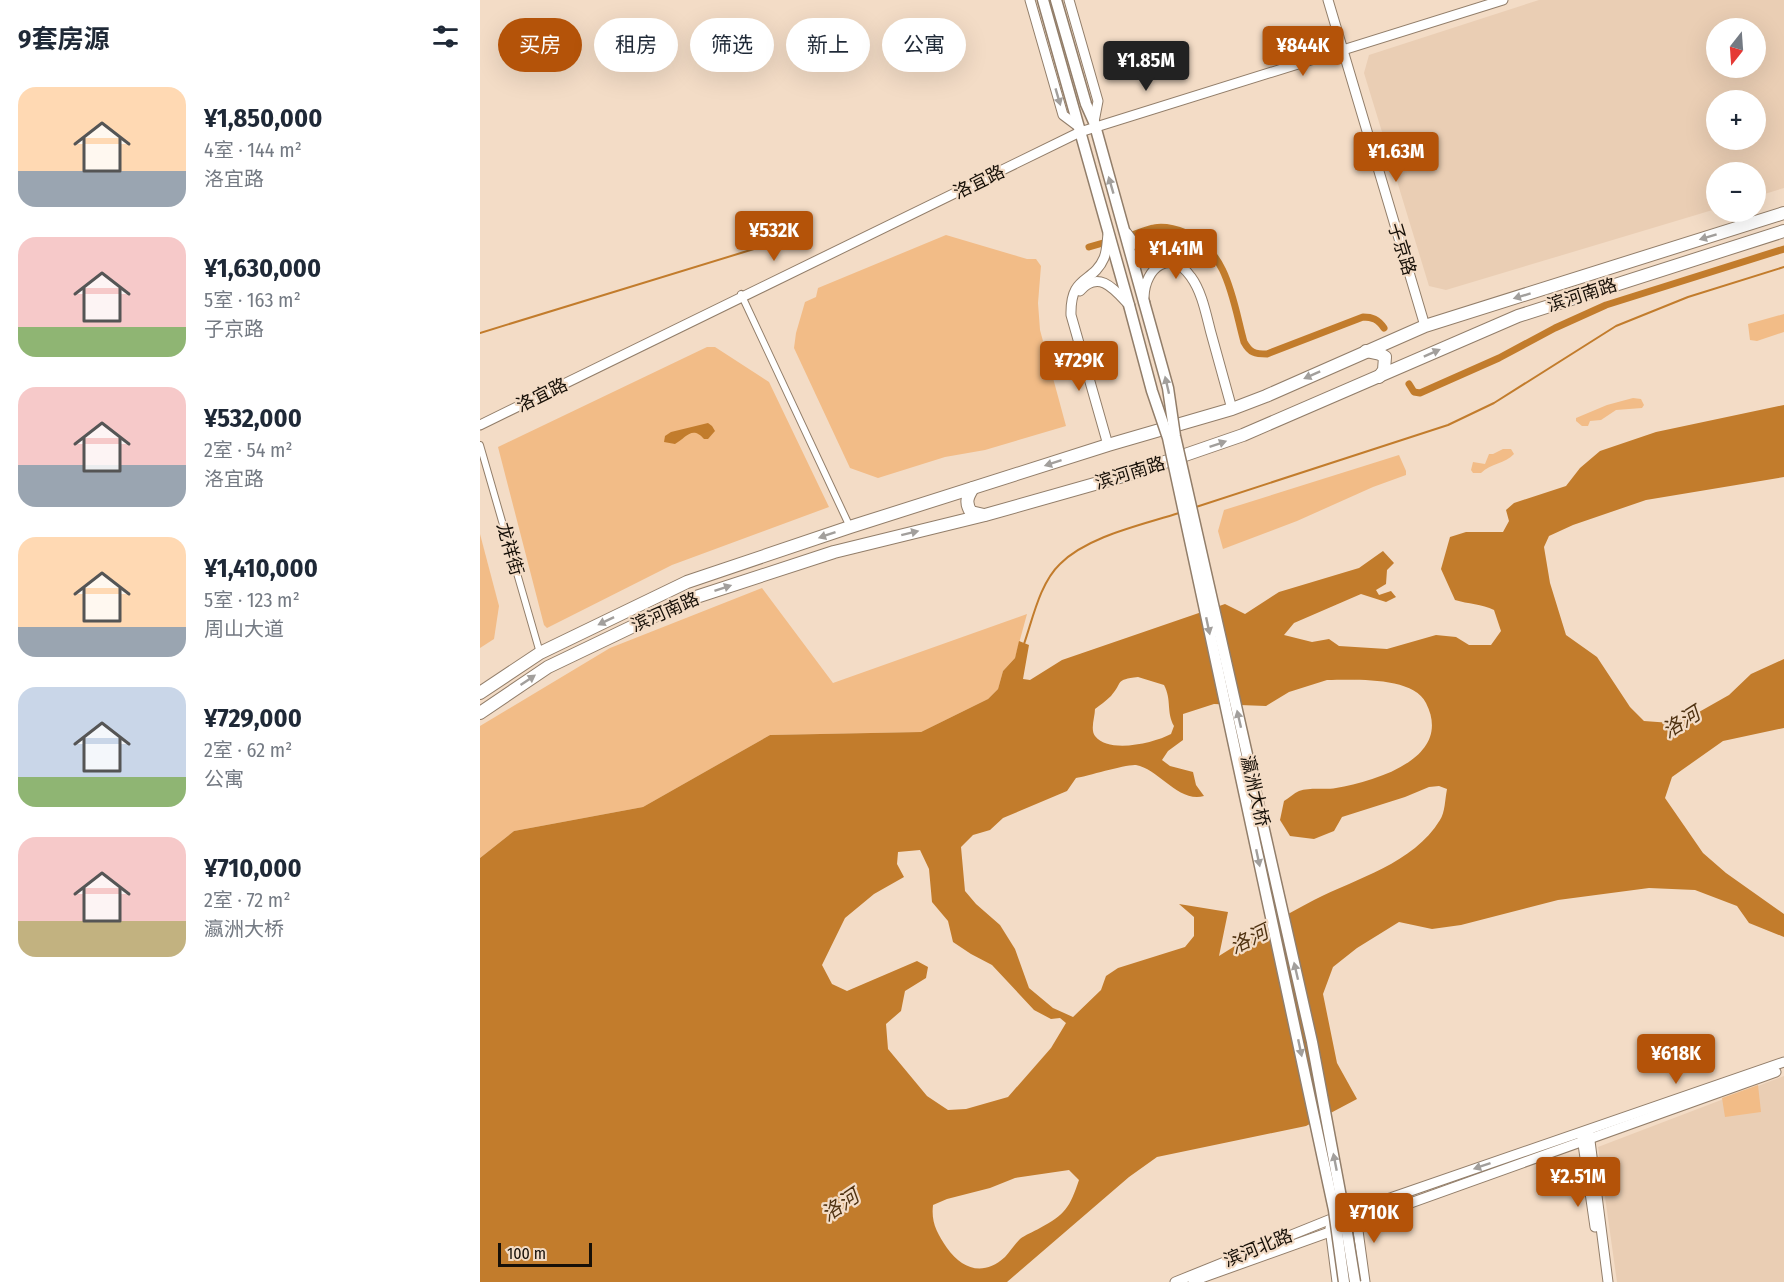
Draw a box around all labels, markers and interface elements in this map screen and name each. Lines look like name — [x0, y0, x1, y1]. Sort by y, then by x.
chip: 买房 — [498, 18, 582, 72]
chip: 租房 — [594, 18, 678, 72]
chip: 筛选 — [690, 18, 774, 72]
chip: 新上 — [786, 18, 870, 72]
chip: 公寓 — [882, 18, 966, 72]
north arrow — [1706, 18, 1766, 78]
map controls — [1706, 18, 1766, 222]
icon: filters — [429, 20, 462, 53]
text: 9套房源 — [18, 24, 109, 55]
pin: ¥844K — [1261, 26, 1345, 77]
text: ¥844K — [1277, 33, 1329, 57]
pin: ¥1.85M — [1097, 41, 1195, 92]
text: ¥1.85M — [1117, 48, 1175, 72]
one-way arrow — [1054, 88, 1063, 106]
button: + — [1706, 90, 1766, 150]
text: ¥1,850,000 — [204, 103, 322, 134]
icon: home — [66, 111, 138, 183]
pin: ¥1.63M — [1347, 132, 1445, 183]
text: 4室 · 144 m² — [204, 138, 302, 162]
text: ¥1.63M — [1368, 139, 1424, 163]
street label: 洛宜路 — [950, 160, 1008, 204]
button: − — [1706, 162, 1766, 222]
text: 洛宜路 — [204, 167, 264, 191]
one-way arrow — [1106, 176, 1115, 194]
pin: ¥532K — [732, 211, 816, 262]
text: ¥532K — [749, 218, 799, 242]
street label: 子京路 — [1384, 220, 1420, 278]
pin: ¥1.41M — [1127, 229, 1225, 280]
one-way arrow — [1699, 233, 1717, 242]
text: ¥1.41M — [1149, 236, 1203, 260]
text: ¥1,630,000 — [204, 253, 321, 284]
icon: home — [66, 261, 138, 333]
street label: 滨河南路 — [1544, 273, 1620, 317]
text: 5室 · 163 m² — [204, 288, 301, 312]
one-way arrow — [1513, 291, 1531, 301]
text: 子京路 — [204, 317, 264, 341]
pin: ¥729K — [1037, 341, 1121, 392]
text: ¥729K — [1054, 348, 1104, 372]
one-way arrow — [1423, 349, 1440, 358]
one-way arrow — [1302, 370, 1320, 380]
street label: 洛宜路 — [513, 373, 571, 417]
one-way arrow — [1161, 376, 1171, 395]
text: ¥532,000 — [204, 403, 302, 434]
icon: home — [66, 411, 138, 483]
text: 2室 · 54 m² — [204, 438, 293, 462]
one-way arrow — [1209, 438, 1227, 448]
street label: 滨河南路 — [1092, 452, 1168, 494]
one-way arrow — [1044, 459, 1062, 468]
text: 洛宜路 — [204, 467, 264, 491]
street label: 龙祥街 — [492, 520, 528, 578]
one-way arrow — [901, 528, 919, 538]
one-way arrow — [818, 530, 836, 540]
text: ¥1,410,000 — [204, 553, 318, 584]
icon: home — [66, 561, 138, 633]
one-way arrow — [714, 583, 732, 593]
street label: 滨河南路 — [628, 587, 702, 637]
text: 5室 · 123 m² — [204, 588, 300, 612]
one-way arrow — [598, 616, 615, 625]
text: 周山大道 — [204, 617, 284, 641]
one-way arrow — [1203, 617, 1213, 636]
one-way arrow — [520, 674, 536, 686]
water label: 洛河 — [1658, 699, 1708, 743]
text: ¥729,000 — [204, 703, 302, 734]
one-way arrow — [1234, 710, 1243, 729]
icon: home — [66, 711, 138, 783]
text: 2室 · 62 m² — [204, 738, 292, 762]
street label: 瀛洲大桥 — [1236, 753, 1274, 829]
text: 公寓 — [204, 767, 244, 791]
one-way arrow — [1254, 849, 1264, 867]
text: ¥710,000 — [204, 853, 302, 884]
icon: home — [66, 861, 138, 933]
text: 2室 · 72 m² — [204, 888, 290, 912]
text: 瀛洲大桥 — [204, 917, 284, 941]
water label: 洛河 — [1226, 918, 1276, 959]
one-way arrow — [1291, 961, 1300, 980]
pin: ¥618K — [1634, 1034, 1718, 1085]
one-way arrow — [1296, 1039, 1305, 1058]
text: ¥618K — [1651, 1041, 1701, 1065]
one-way arrow — [1330, 1152, 1339, 1171]
pin: ¥2.51M — [1529, 1157, 1627, 1208]
one-way arrow — [1473, 1162, 1491, 1172]
text: ¥2.51M — [1550, 1164, 1606, 1188]
water label: 洛河 — [817, 1182, 867, 1226]
pin: ¥710K — [1332, 1193, 1416, 1244]
text: ¥710K — [1349, 1200, 1399, 1224]
street label: 滨河北路 — [1221, 1224, 1295, 1272]
scale bar — [498, 1240, 592, 1268]
text: 100 m — [507, 1244, 546, 1263]

